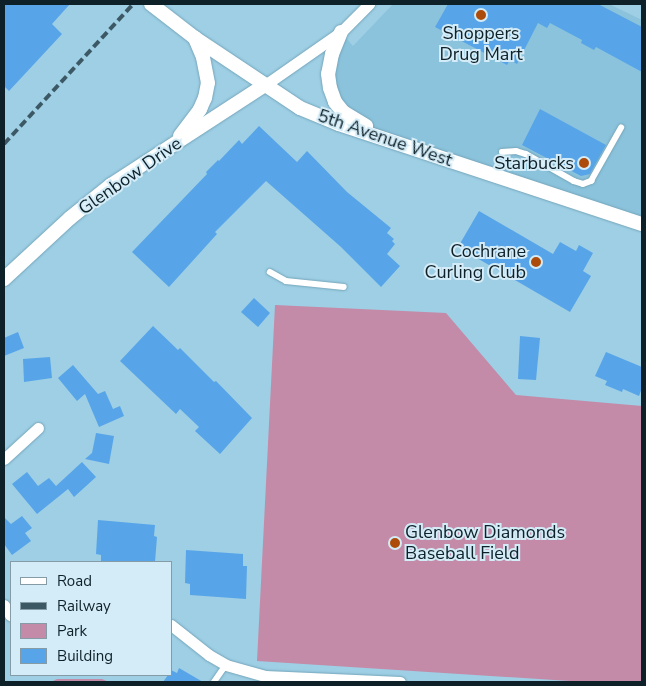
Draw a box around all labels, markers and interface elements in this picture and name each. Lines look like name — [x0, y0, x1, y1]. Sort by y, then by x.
marker: Shoppers Drug Mart — [475, 9, 487, 21]
place label: Shoppers Drug Mart — [439, 23, 523, 66]
street label: 5th Avenue West — [315, 105, 455, 171]
street label: Glenbow Drive — [74, 132, 186, 220]
place label: Starbucks — [494, 152, 574, 174]
marker: Starbucks — [578, 157, 590, 169]
place label: Cochrane Curling Club — [425, 241, 526, 284]
marker: Cochrane Curling Club — [530, 256, 542, 268]
place label: Glenbow Diamonds Baseball Field — [405, 522, 565, 564]
marker: Glenbow Diamonds Baseball Field — [389, 537, 401, 549]
legend — [10, 561, 172, 676]
text: Road — [57, 571, 92, 591]
text: Railway — [57, 596, 111, 616]
text: Park — [57, 621, 87, 641]
text: Building — [57, 646, 113, 666]

